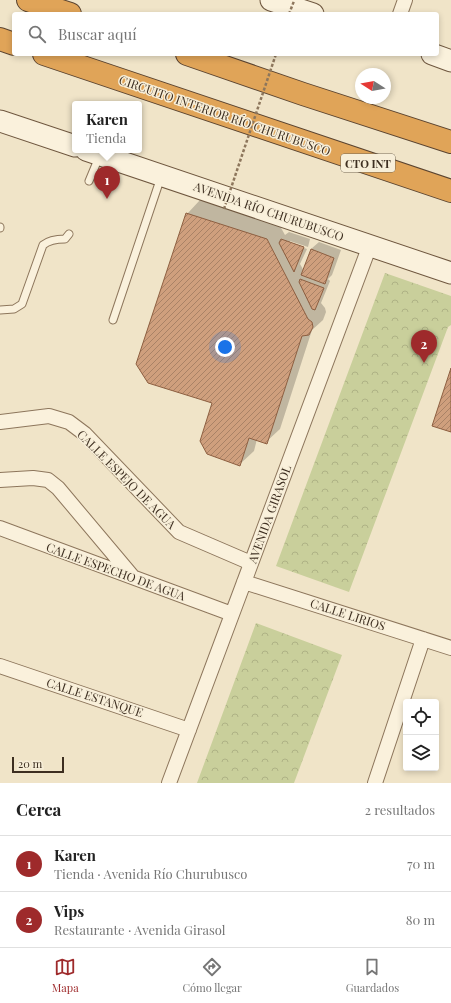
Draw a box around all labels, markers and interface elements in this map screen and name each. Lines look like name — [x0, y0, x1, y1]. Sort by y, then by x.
search box — [12, 12, 439, 56]
icon: search — [26, 23, 48, 45]
text: Buscar aquí — [58, 24, 137, 44]
north arrow — [355, 68, 391, 104]
street label: CIRCUITO INTERIOR RÍO CHURUBUSCO — [117, 71, 333, 159]
popup — [72, 101, 142, 153]
text: Karen — [86, 109, 128, 129]
text: Tienda — [86, 129, 126, 146]
road number: CTO INT — [341, 154, 395, 172]
pin: 1 — [94, 166, 120, 199]
street label: AVENIDA RÍO CHURUBUSCO — [191, 177, 346, 244]
pin: 2 — [411, 330, 437, 363]
your location — [215, 337, 235, 357]
street label: CALLE ESPEJO DE AGUA — [74, 426, 180, 532]
street label: AVENIDA GIRASOL — [243, 463, 294, 566]
street label: CALLE ESPECHO DE AGUA — [44, 538, 188, 604]
street label: CALLE LIRIOS — [308, 594, 388, 634]
street label: CALLE ESTANQUE — [45, 674, 145, 720]
map controls — [403, 699, 439, 771]
button: locate — [403, 699, 439, 735]
button: layers — [403, 735, 439, 771]
scale bar — [12, 755, 64, 774]
text: 20 m — [18, 756, 42, 771]
text: Cerca — [16, 798, 61, 820]
text: 2 resultados — [365, 801, 435, 818]
text: Karen — [54, 845, 96, 865]
text: 1 — [27, 855, 31, 872]
text: 70 m — [407, 855, 435, 872]
text: Tienda · Avenida Río Churubusco — [54, 865, 247, 882]
text: Vips — [54, 901, 84, 921]
text: 2 — [26, 911, 32, 928]
text: 80 m — [406, 911, 435, 928]
text: Restaurante · Avenida Girasol — [54, 921, 226, 938]
tab: Mapa — [52, 956, 79, 995]
tab: Cómo llegar — [182, 956, 242, 995]
tab: Guardados — [346, 956, 399, 995]

